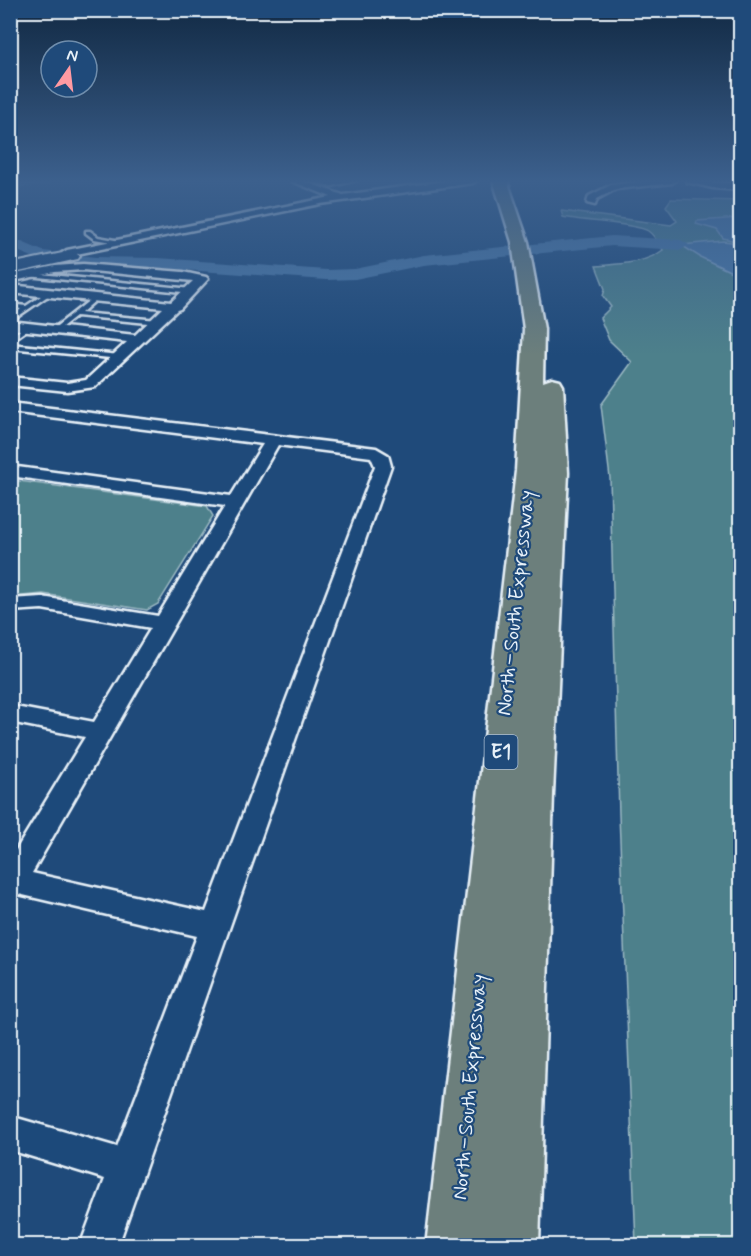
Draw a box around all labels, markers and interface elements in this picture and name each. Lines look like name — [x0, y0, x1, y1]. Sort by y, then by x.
north arrow — [39, 39, 99, 99]
text: N — [65, 44, 80, 67]
street label: North–South Expressway — [490, 489, 542, 717]
road number: E1 — [484, 735, 518, 769]
street label: North–South Expressway — [446, 973, 494, 1201]

